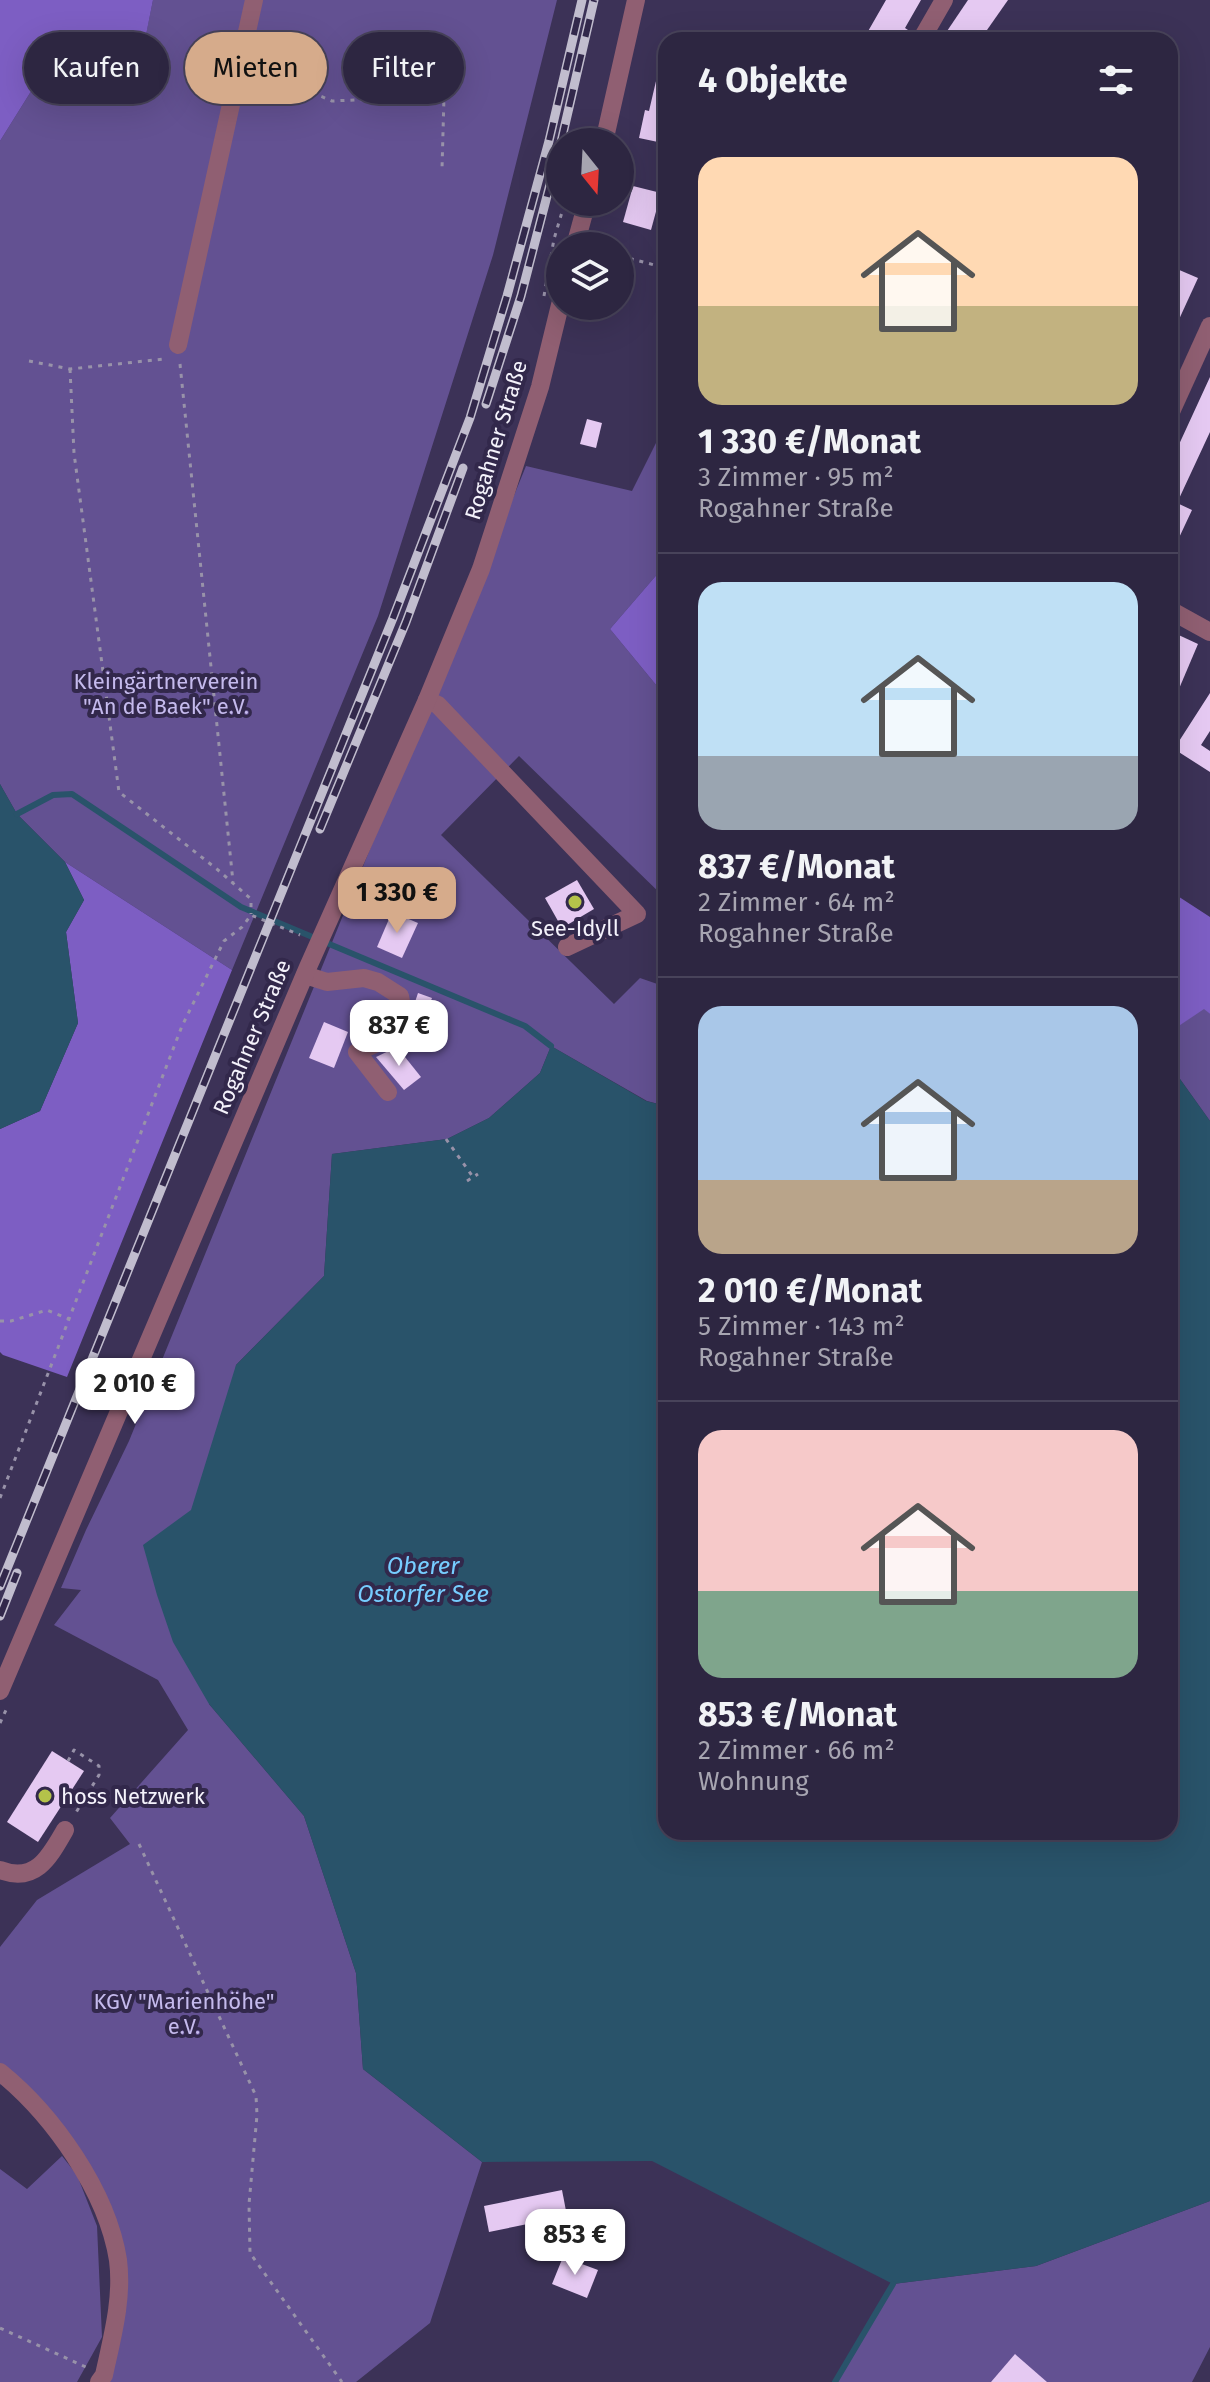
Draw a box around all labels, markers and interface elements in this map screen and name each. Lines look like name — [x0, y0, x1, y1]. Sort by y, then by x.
chip: Kaufen — [24, 32, 169, 104]
chip: Mieten — [185, 32, 327, 104]
chip: Filter — [343, 32, 464, 104]
icon: filters — [1094, 58, 1138, 102]
text: 4 Objekte — [698, 60, 847, 101]
north arrow — [546, 128, 634, 216]
map controls — [546, 128, 634, 320]
icon: home — [846, 209, 990, 353]
button: layers — [546, 232, 634, 320]
street label: Rogahner Straße — [459, 357, 533, 523]
text: 1 330 €/Monat — [698, 421, 921, 462]
text: 3 Zimmer · 95 m² — [698, 462, 894, 493]
text: Rogahner Straße — [698, 493, 894, 524]
icon: home — [846, 634, 990, 778]
park label: Kleingärtnerverein "An de Baek" e.V. — [74, 668, 258, 720]
text: 837 €/Monat — [698, 846, 895, 887]
pin: 1 330 € — [323, 867, 471, 935]
text: 1 330 € — [356, 877, 438, 908]
text: 2 Zimmer · 64 m² — [698, 887, 895, 918]
marker: See-Idyll — [566, 893, 584, 911]
place label: See-Idyll — [531, 915, 619, 942]
text: Rogahner Straße — [698, 918, 894, 949]
street label: Rogahner Straße — [207, 956, 297, 1118]
pin: 837 € — [343, 1000, 455, 1068]
text: 837 € — [368, 1010, 430, 1041]
icon: home — [846, 1058, 990, 1202]
text: 2 010 €/Monat — [698, 1270, 922, 1311]
text: 5 Zimmer · 143 m² — [698, 1311, 905, 1342]
text: Rogahner Straße — [698, 1342, 894, 1373]
pin: 2 010 € — [61, 1358, 209, 1426]
text: 2 010 € — [93, 1368, 177, 1399]
icon: home — [846, 1482, 990, 1626]
water label: Oberer Ostorfer See — [357, 1552, 489, 1608]
text: 853 €/Monat — [698, 1694, 897, 1735]
text: 2 Zimmer · 66 m² — [698, 1735, 895, 1766]
text: Wohnung — [698, 1766, 809, 1797]
place label: hoss Netzwerk — [61, 1783, 206, 1810]
marker: hoss Netzwerk — [36, 1787, 54, 1805]
park label: KGV "Marienhöhe" e.V. — [93, 1988, 275, 2040]
pin: 853 € — [519, 2209, 631, 2277]
text: 853 € — [543, 2219, 607, 2250]

